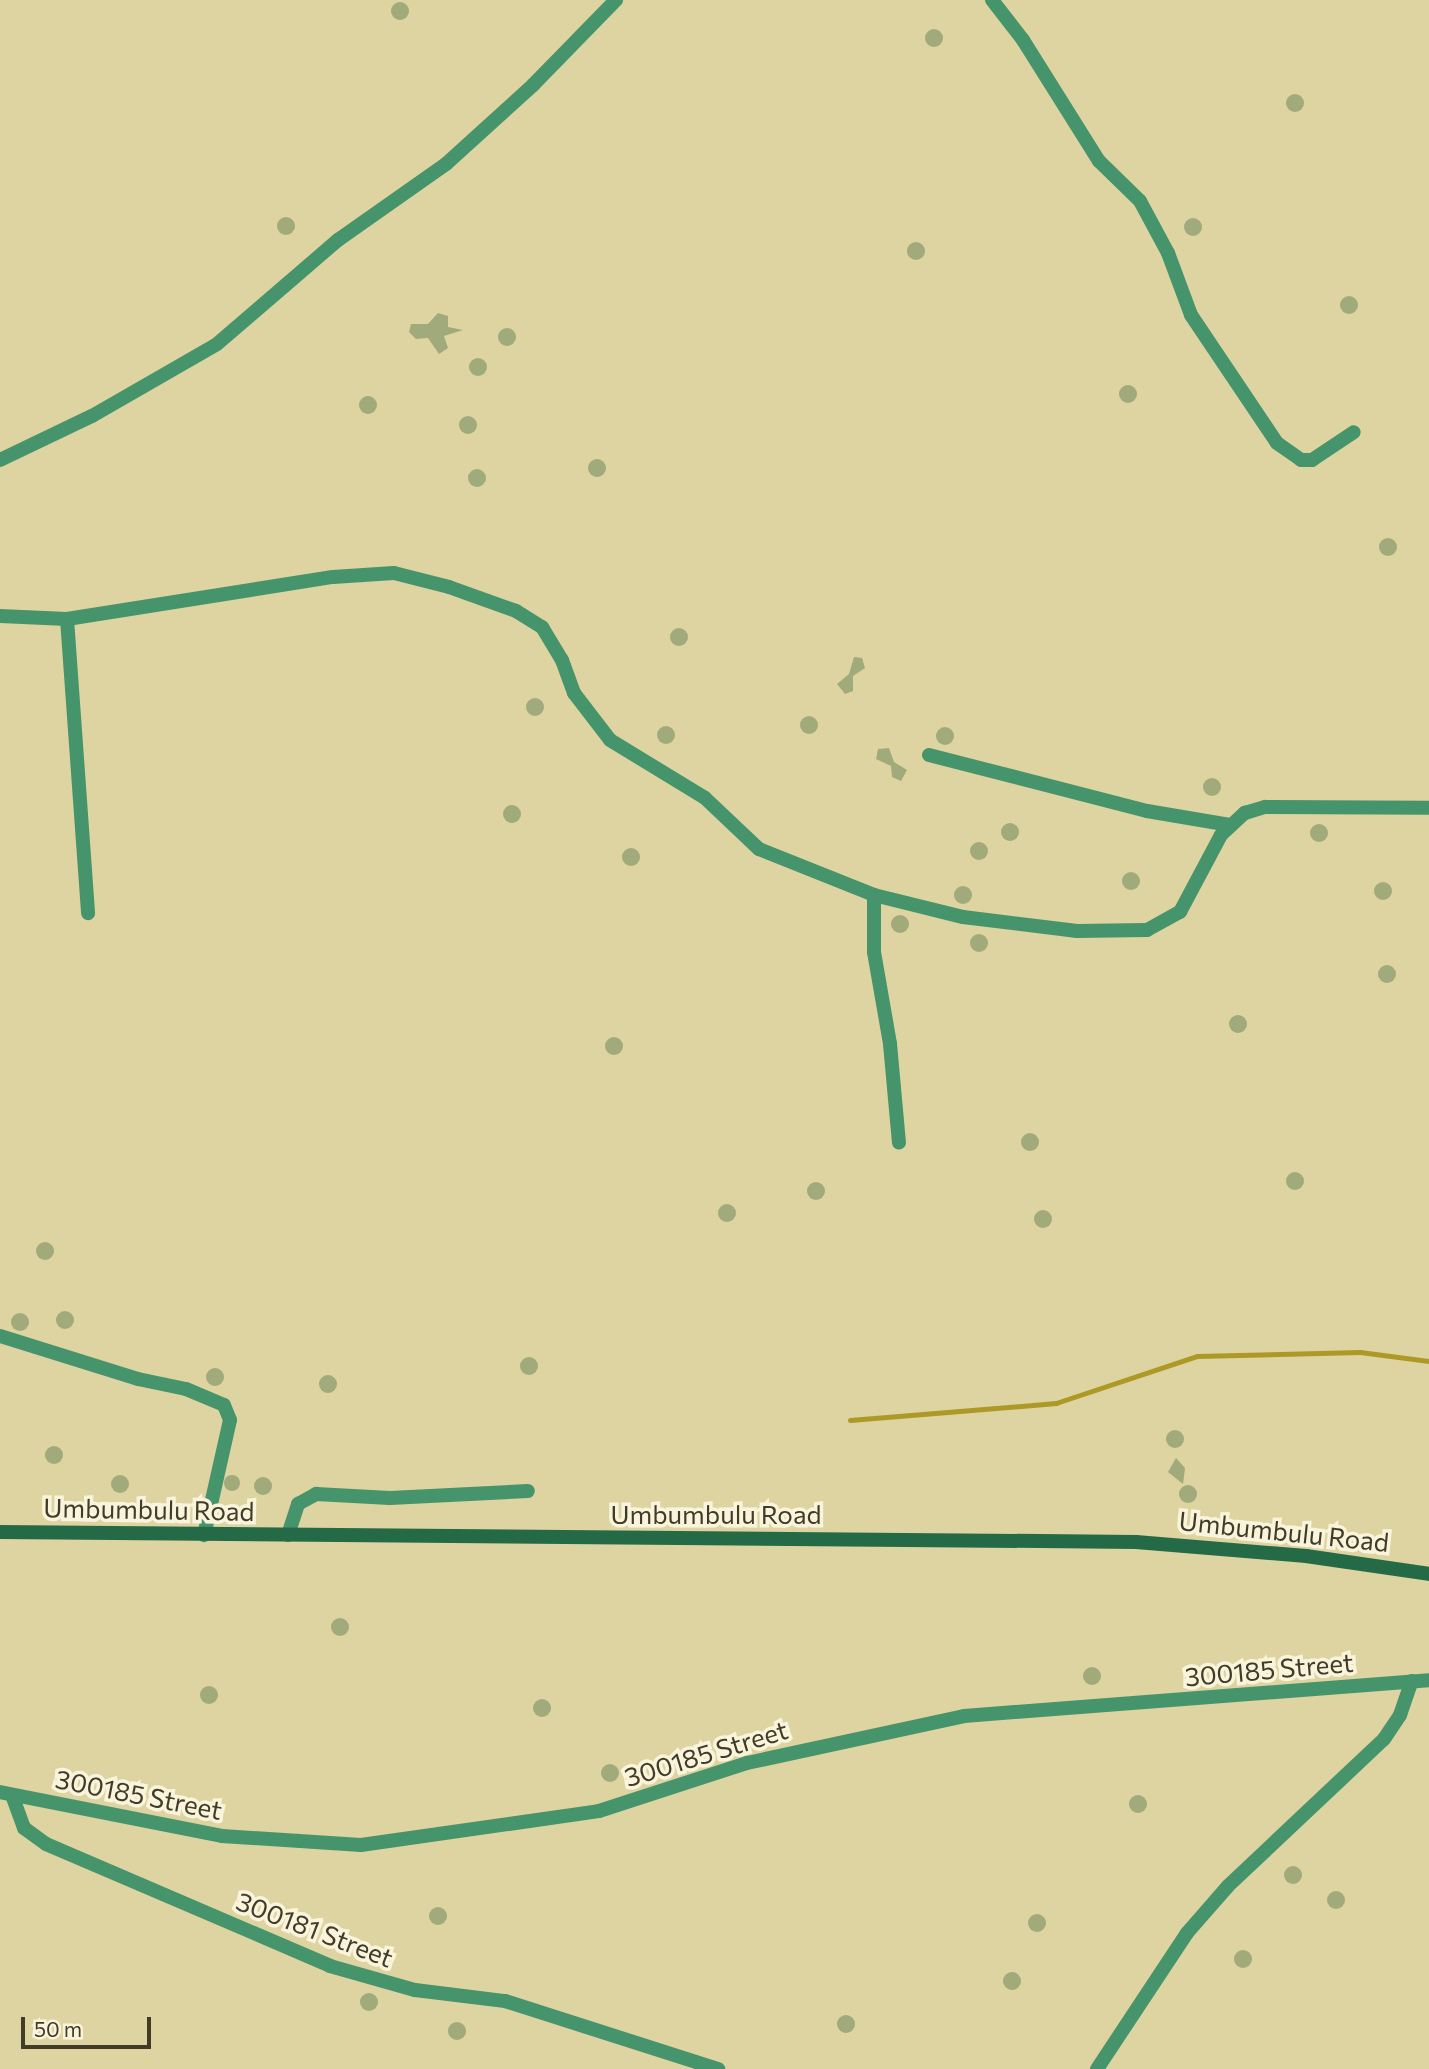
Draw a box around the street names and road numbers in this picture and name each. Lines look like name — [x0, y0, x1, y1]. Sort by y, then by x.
street label: Umbumbulu Road — [43, 1492, 255, 1526]
street label: Umbumbulu Road — [611, 1498, 821, 1530]
street label: Umbumbulu Road — [1177, 1504, 1391, 1558]
street label: 300185 Street — [1183, 1646, 1355, 1692]
street label: 300185 Street — [621, 1713, 791, 1793]
street label: 300185 Street — [53, 1763, 225, 1825]
street label: 300181 Street — [232, 1885, 398, 1973]

